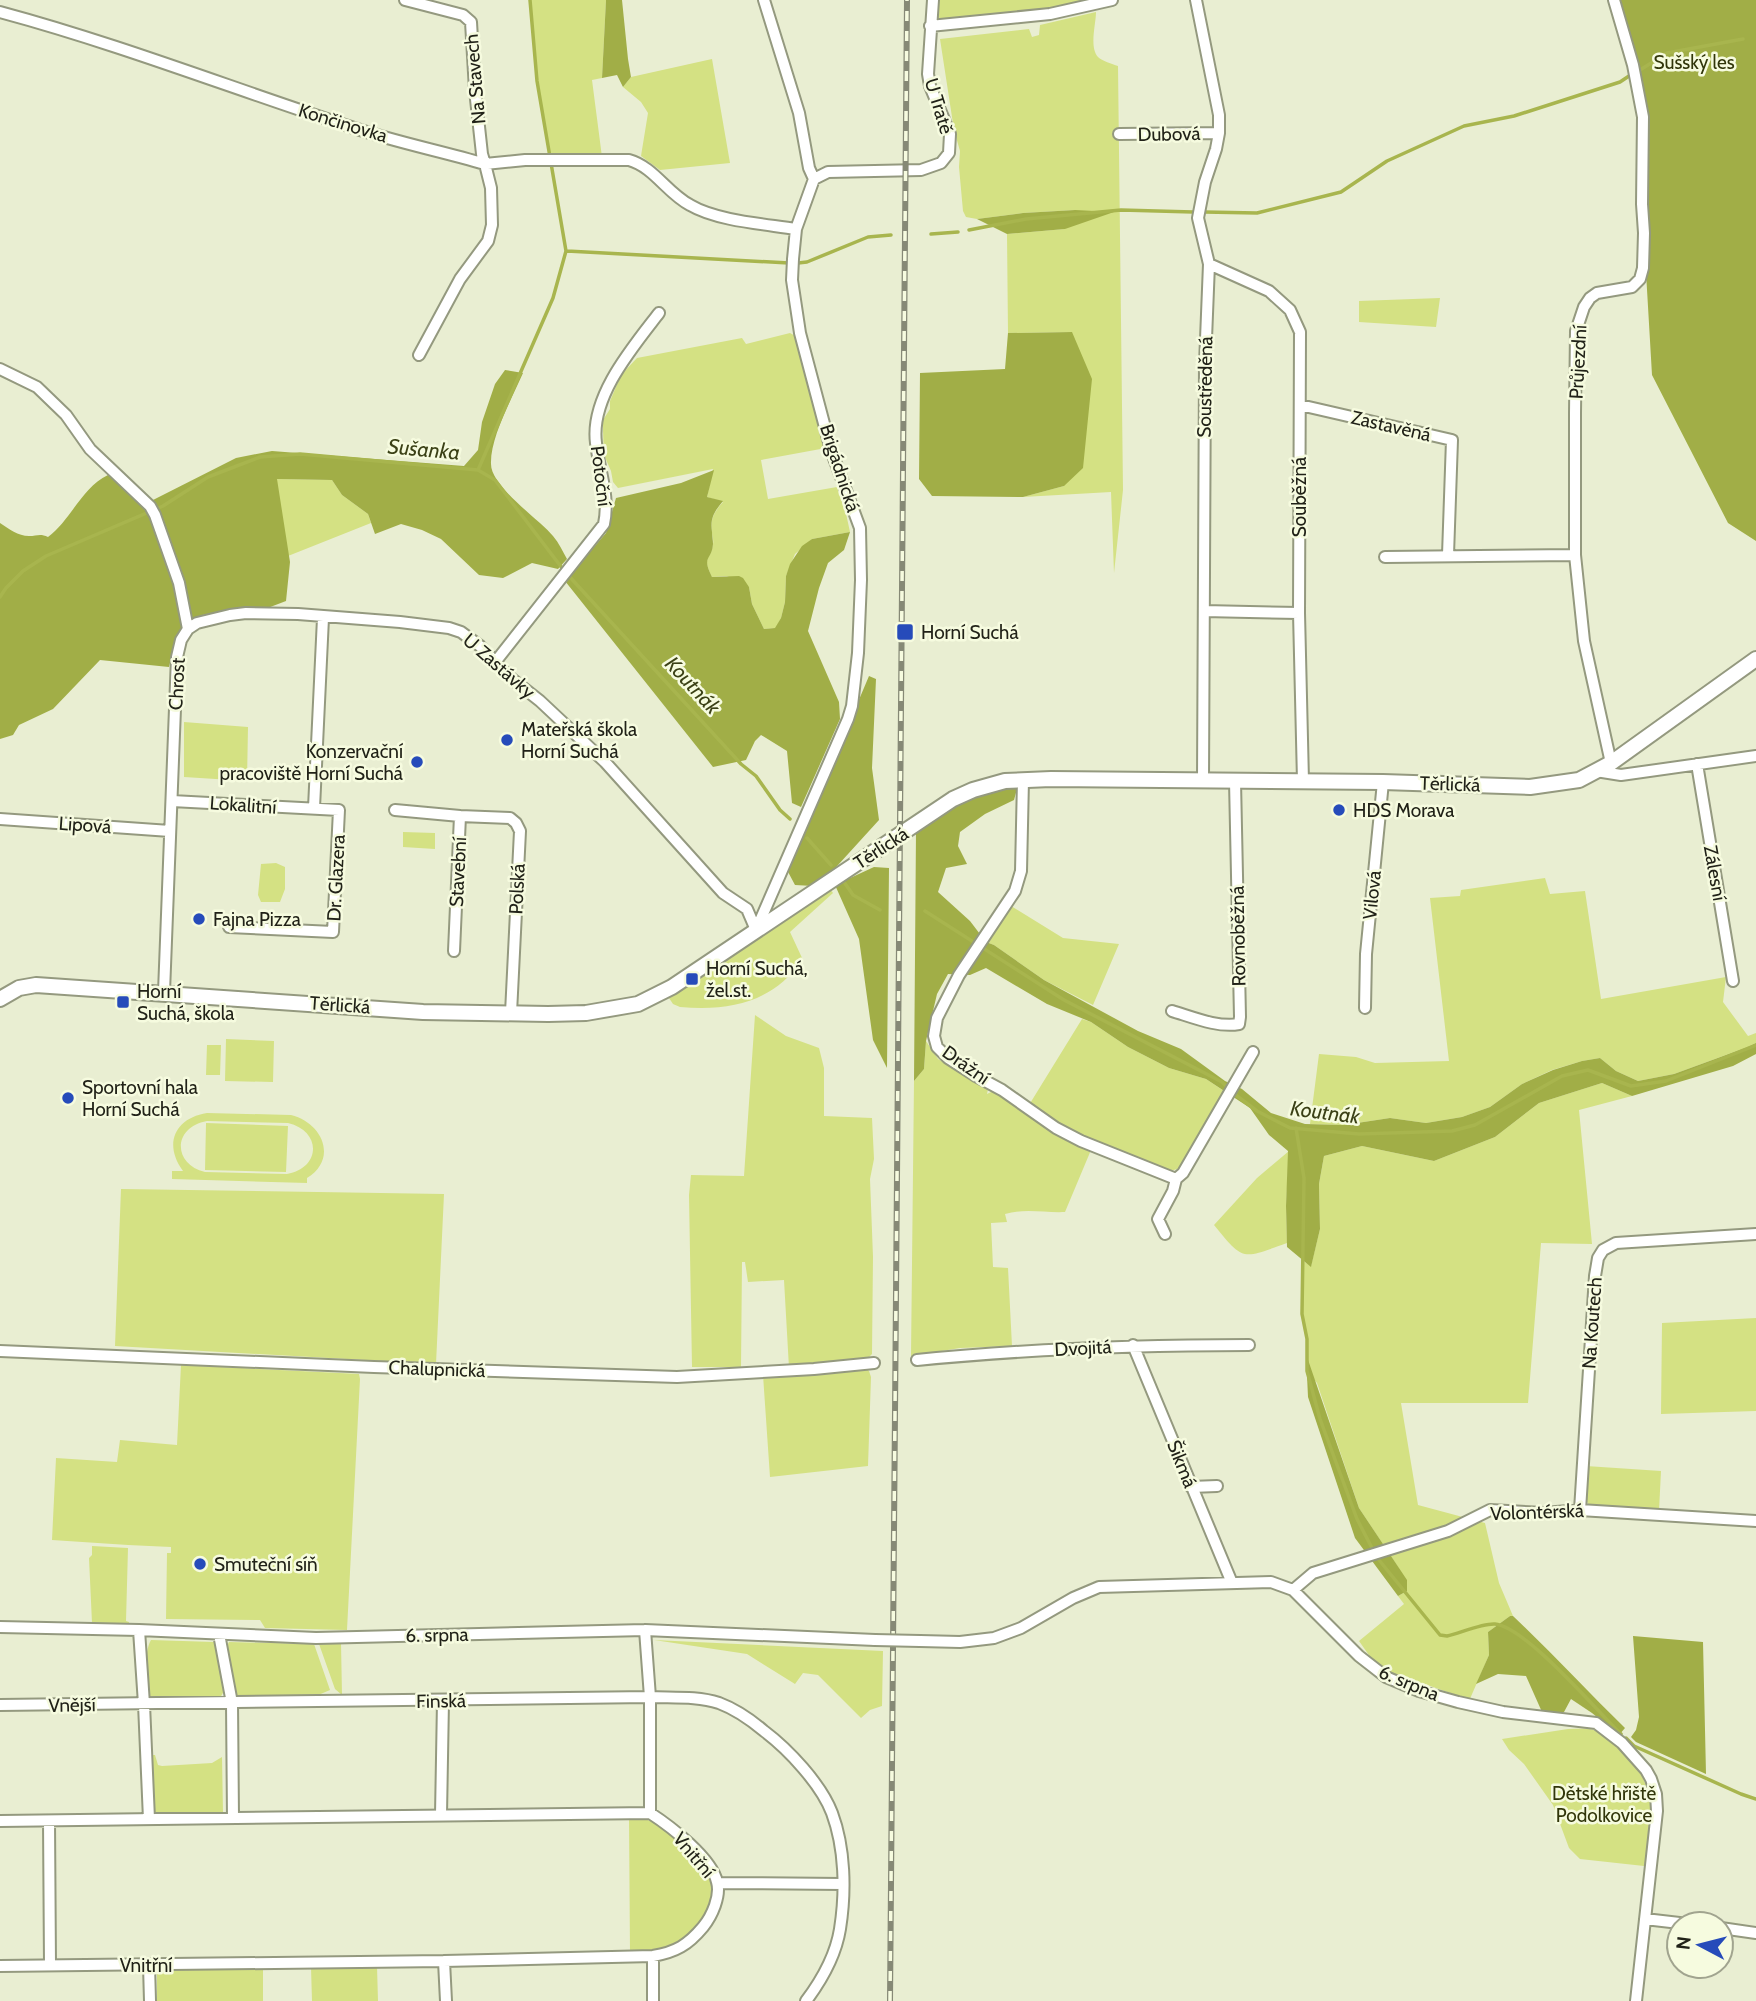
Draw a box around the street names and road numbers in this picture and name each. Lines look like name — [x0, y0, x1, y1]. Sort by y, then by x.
street label: Na Stavech — [460, 33, 490, 125]
street label: U Tratě — [920, 75, 958, 137]
street label: Končinovka — [296, 99, 390, 147]
street label: Dubová — [1137, 122, 1201, 146]
street label: Průjezdní — [1565, 324, 1591, 400]
street label: Soustředěná — [1193, 336, 1217, 438]
street label: Zastavěná — [1349, 406, 1433, 446]
street label: Brigádnická — [815, 421, 865, 515]
street label: Potoční — [586, 444, 616, 508]
street label: Souběžná — [1288, 457, 1311, 537]
street label: U Zastávky — [458, 628, 540, 704]
street label: Chrost — [164, 657, 190, 711]
street label: Těrlická — [1419, 771, 1481, 797]
street label: Lokalitní — [209, 791, 277, 819]
street label: Lipová — [58, 812, 112, 838]
street label: Těrlická — [849, 822, 913, 874]
street label: Dr. Glazera — [322, 834, 350, 922]
street label: Stavební — [445, 836, 471, 908]
street label: Zálesní — [1699, 843, 1731, 903]
street label: Polská — [504, 863, 530, 915]
street label: Vilová — [1358, 869, 1386, 921]
street label: Rovnoběžná — [1226, 885, 1250, 987]
street label: Těrlická — [309, 991, 371, 1019]
street label: Drážní — [938, 1041, 994, 1089]
street label: Na Koutech — [1577, 1276, 1607, 1370]
street label: Dvojitá — [1054, 1335, 1112, 1361]
street label: Chalupnická — [388, 1356, 486, 1382]
street label: Šikmá — [1162, 1436, 1203, 1491]
street label: Volontérská — [1490, 1499, 1584, 1525]
street label: 6. srpna — [405, 1623, 469, 1647]
street label: 6. srpna — [1375, 1660, 1443, 1706]
street label: Finská — [416, 1689, 466, 1713]
street label: Vnější — [48, 1693, 96, 1717]
street label: Vnitřní — [668, 1827, 720, 1883]
street label: Vnitřní — [120, 1954, 172, 1977]

